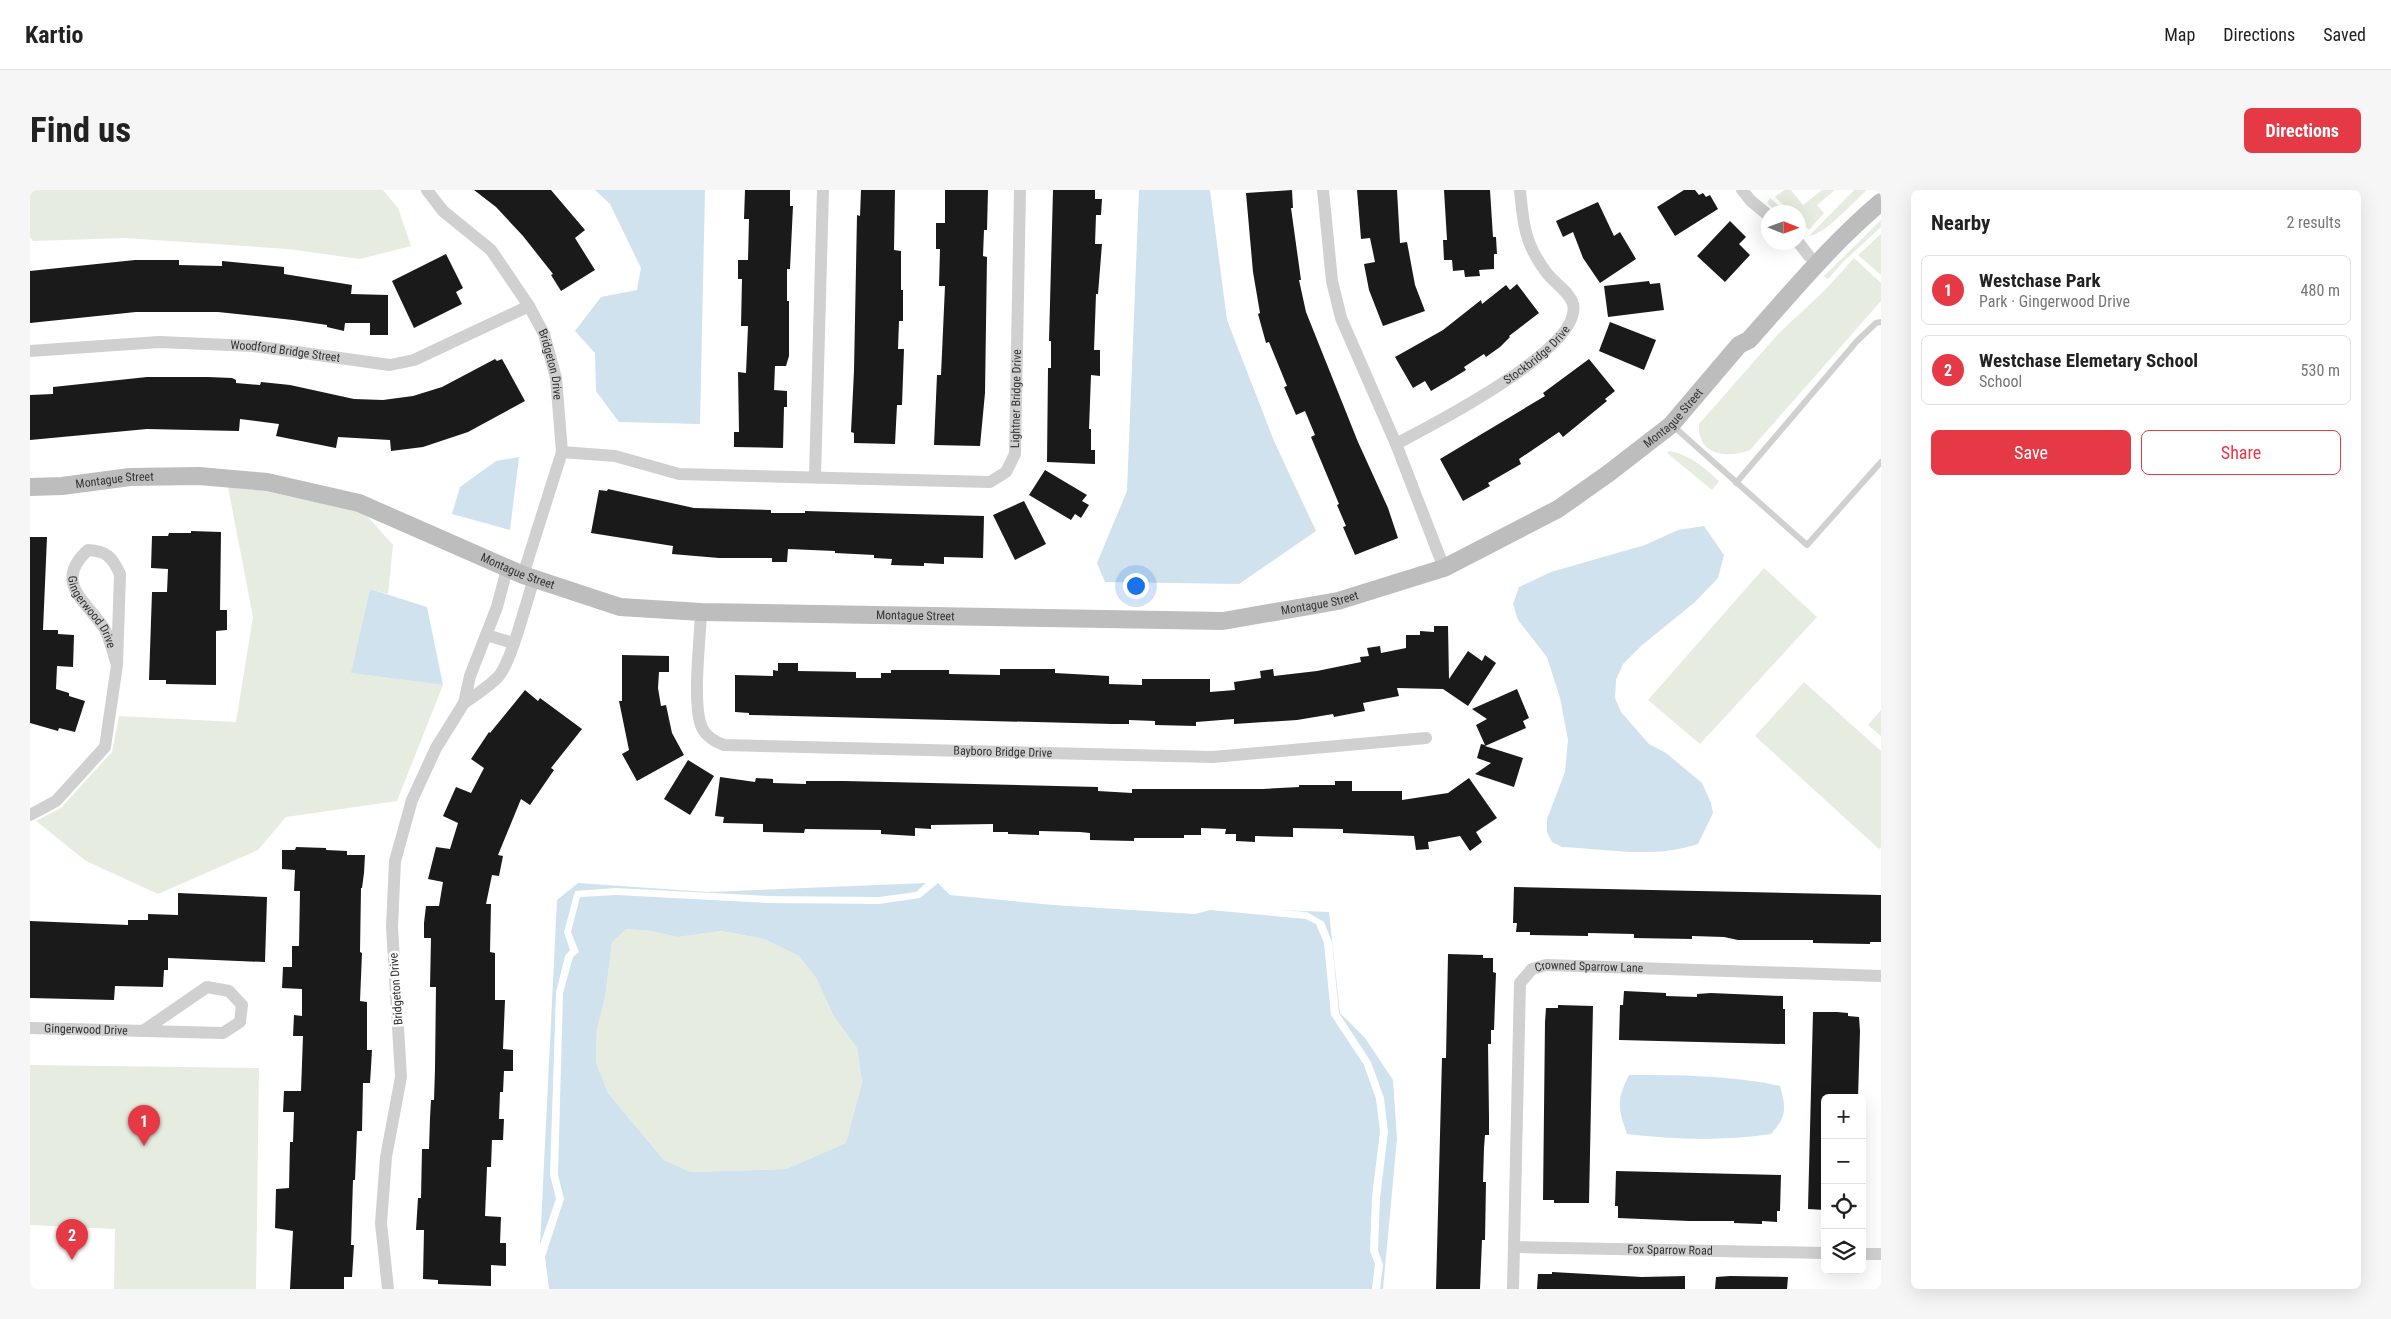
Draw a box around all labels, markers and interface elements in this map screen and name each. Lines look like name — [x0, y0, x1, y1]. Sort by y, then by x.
text: Kartio — [25, 21, 83, 49]
text: Map — [2164, 24, 2195, 45]
text: Directions — [2223, 24, 2295, 45]
text: Saved — [2323, 24, 2366, 45]
button: Directions — [2244, 108, 2361, 153]
text: Find us — [30, 110, 131, 151]
north arrow — [1761, 205, 1806, 250]
text: Nearby — [1931, 211, 1990, 235]
text: 2 results — [2286, 213, 2341, 232]
text: Westchase Park — [1979, 269, 2101, 292]
text: 1 — [1944, 281, 1952, 300]
text: 480 m — [2301, 281, 2340, 300]
text: Park · Gingerwood Drive — [1979, 292, 2130, 311]
street label: Stockbridge Drive — [1501, 323, 1573, 387]
street label: Bridgeton Drive — [535, 326, 565, 401]
street label: Woodford Bridge Street — [230, 338, 341, 365]
street label: Lightner Bridge Drive — [1008, 349, 1024, 448]
text: Westchase Elemetary School — [1979, 349, 2198, 372]
text: 2 — [1944, 361, 1952, 380]
text: 530 m — [2301, 361, 2340, 380]
text: School — [1979, 372, 2022, 391]
street label: Montague Street — [1641, 385, 1706, 451]
button: Save — [1931, 430, 2131, 475]
button: Share — [2141, 430, 2341, 475]
street label: Montague Street — [75, 470, 154, 491]
street label: Montague Street — [478, 550, 557, 592]
your location — [1123, 573, 1149, 599]
street label: Gingerwood Drive — [65, 575, 119, 650]
street label: Montague Street — [1280, 588, 1360, 618]
street label: Montague Street — [876, 608, 955, 623]
street label: Bayboro Bridge Drive — [953, 744, 1053, 760]
street label: Bridgeton Drive — [386, 952, 406, 1026]
street label: Crowned Sparrow Lane — [1533, 958, 1644, 975]
street label: Gingerwood Drive — [44, 1021, 128, 1038]
map controls — [1821, 1094, 1866, 1274]
button: + — [1821, 1094, 1866, 1139]
pin: 1 — [128, 1105, 160, 1146]
button: − — [1821, 1139, 1866, 1184]
button: locate — [1821, 1184, 1866, 1229]
pin: 2 — [56, 1219, 88, 1260]
button: layers — [1821, 1229, 1866, 1274]
street label: Fox Sparrow Road — [1627, 1242, 1713, 1258]

